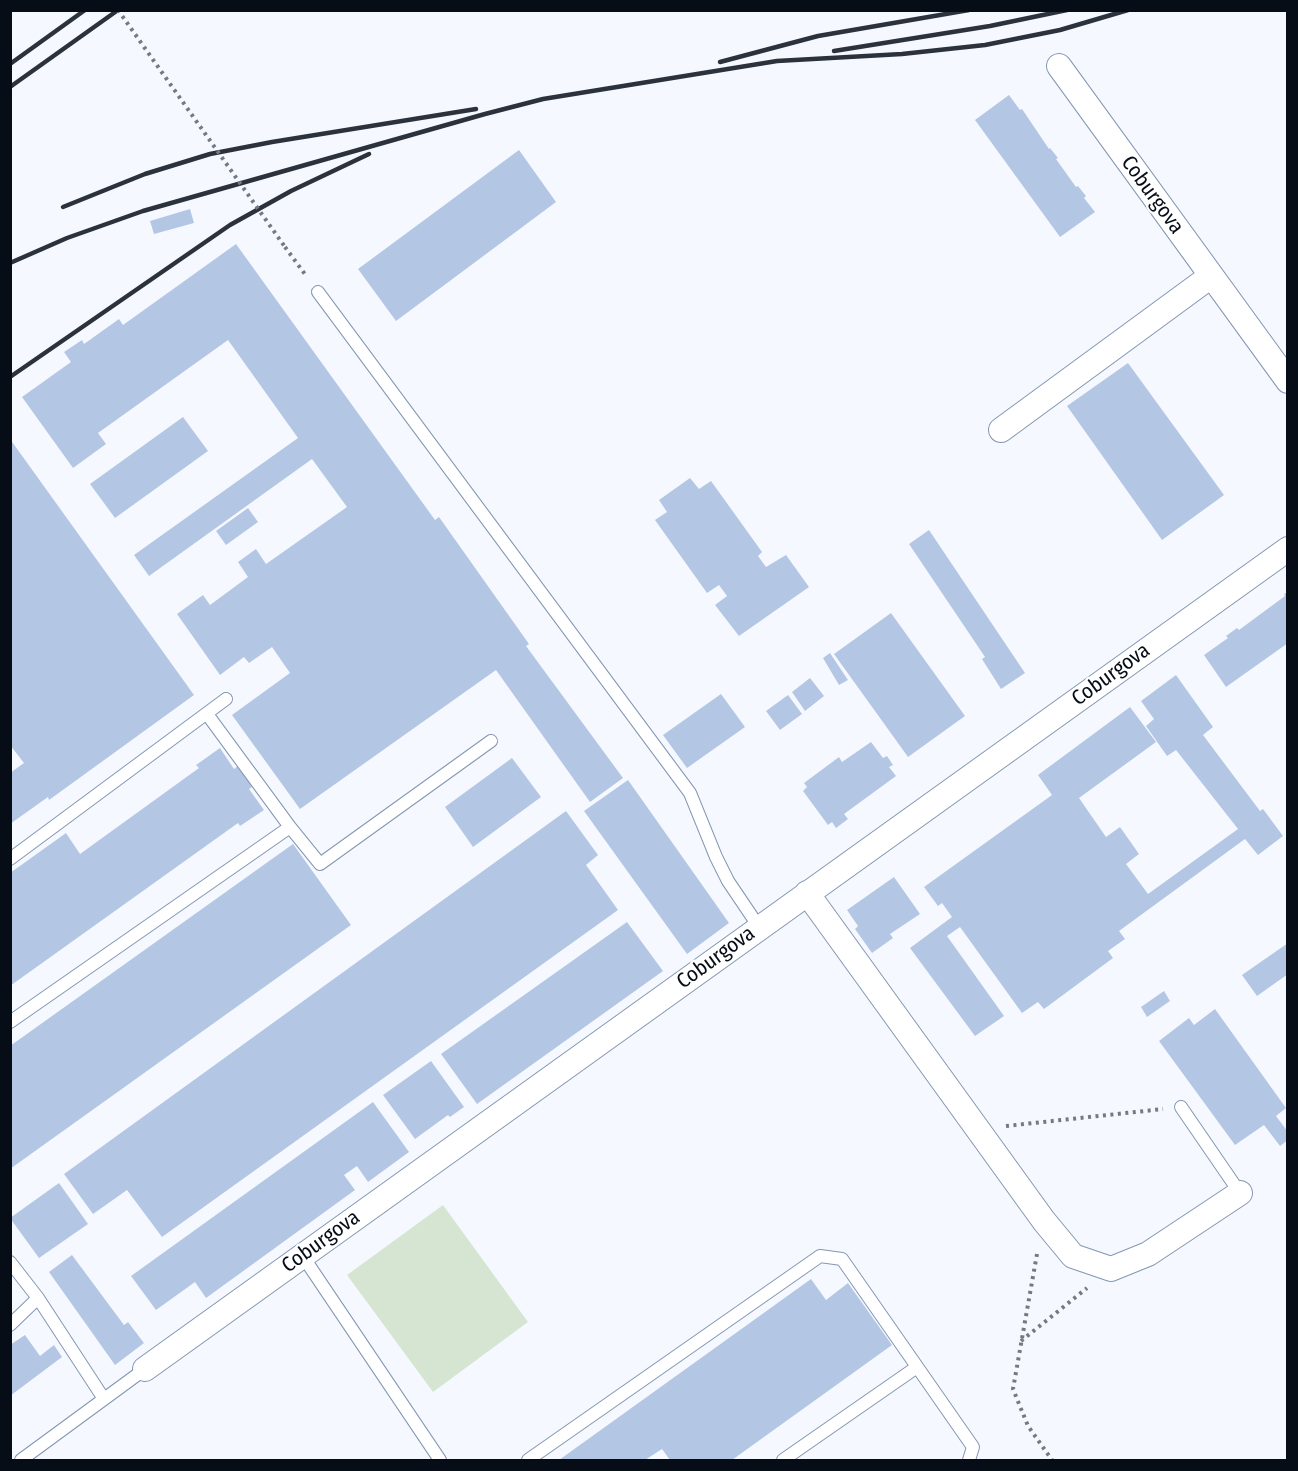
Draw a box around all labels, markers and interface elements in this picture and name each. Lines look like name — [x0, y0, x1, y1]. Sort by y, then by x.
street label: Coburgova — [1115, 151, 1189, 239]
street label: Coburgova — [1067, 638, 1155, 712]
street label: Coburgova — [672, 921, 760, 995]
street label: Coburgova — [277, 1205, 365, 1279]

